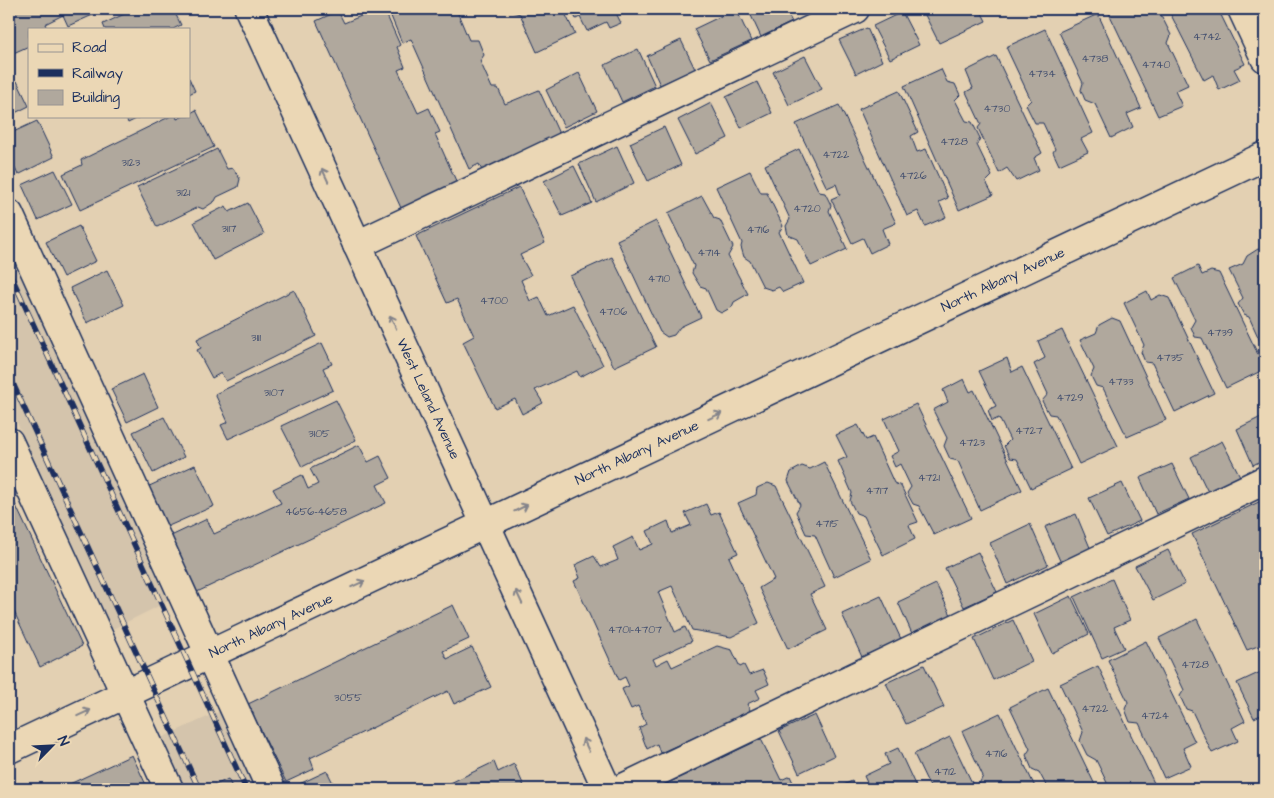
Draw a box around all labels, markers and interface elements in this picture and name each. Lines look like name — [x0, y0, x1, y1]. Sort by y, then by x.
legend — [28, 28, 190, 118]
house number: 4742 — [1193, 29, 1222, 44]
text: Road — [72, 37, 107, 58]
house number: 4738 — [1082, 51, 1108, 66]
house number: 4740 — [1142, 57, 1170, 72]
text: Railway — [72, 63, 123, 85]
house number: 4734 — [1028, 66, 1056, 81]
text: Building — [72, 87, 120, 109]
house number: 4730 — [984, 101, 1010, 116]
house number: 4728 — [940, 134, 968, 149]
house number: 4722 — [823, 147, 850, 162]
house number: 3123 — [122, 155, 141, 170]
one-way arrow — [320, 168, 329, 183]
house number: 4726 — [899, 168, 927, 183]
house number: 3121 — [176, 185, 191, 200]
house number: 4720 — [793, 201, 821, 216]
house number: 3117 — [221, 221, 237, 236]
house number: 4716 — [747, 222, 769, 237]
street label: North Albany Avenue — [938, 242, 1069, 317]
house number: 4714 — [697, 245, 721, 260]
house number: 4710 — [648, 271, 670, 286]
house number: 4700 — [480, 293, 508, 308]
house number: 4706 — [599, 304, 627, 319]
one-way arrow — [387, 315, 397, 330]
house number: 4739 — [1207, 325, 1233, 340]
house number: 3111 — [251, 330, 261, 345]
street label: West Leland Avenue — [391, 335, 465, 463]
house number: 4735 — [1156, 350, 1184, 365]
house number: 4733 — [1108, 374, 1134, 389]
house number: 3107 — [264, 385, 285, 400]
house number: 4729 — [1057, 390, 1083, 405]
one-way arrow — [707, 411, 722, 420]
street label: North Albany Avenue — [572, 415, 703, 490]
house number: 4727 — [1015, 423, 1043, 438]
house number: 3105 — [308, 426, 330, 441]
house number: 4723 — [959, 435, 985, 450]
house number: 4721 — [918, 470, 941, 485]
house number: 4717 — [866, 483, 888, 498]
one-way arrow — [513, 502, 528, 512]
house number: 4656-4658 — [285, 504, 347, 519]
house number: 4715 — [815, 516, 839, 531]
one-way arrow — [350, 579, 365, 589]
street label: North Albany Avenue — [206, 588, 337, 663]
one-way arrow — [513, 590, 523, 605]
house number: 4701-4707 — [608, 622, 662, 637]
house number: 4728 — [1181, 657, 1209, 672]
house number: 3055 — [334, 690, 362, 705]
house number: 4722 — [1082, 701, 1109, 716]
one-way arrow — [77, 708, 92, 718]
house number: 4724 — [1141, 708, 1170, 723]
north arrow — [28, 720, 78, 770]
text: N — [52, 733, 74, 749]
one-way arrow — [581, 738, 591, 753]
house number: 4716 — [985, 746, 1007, 761]
house number: 4712 — [934, 764, 957, 779]

